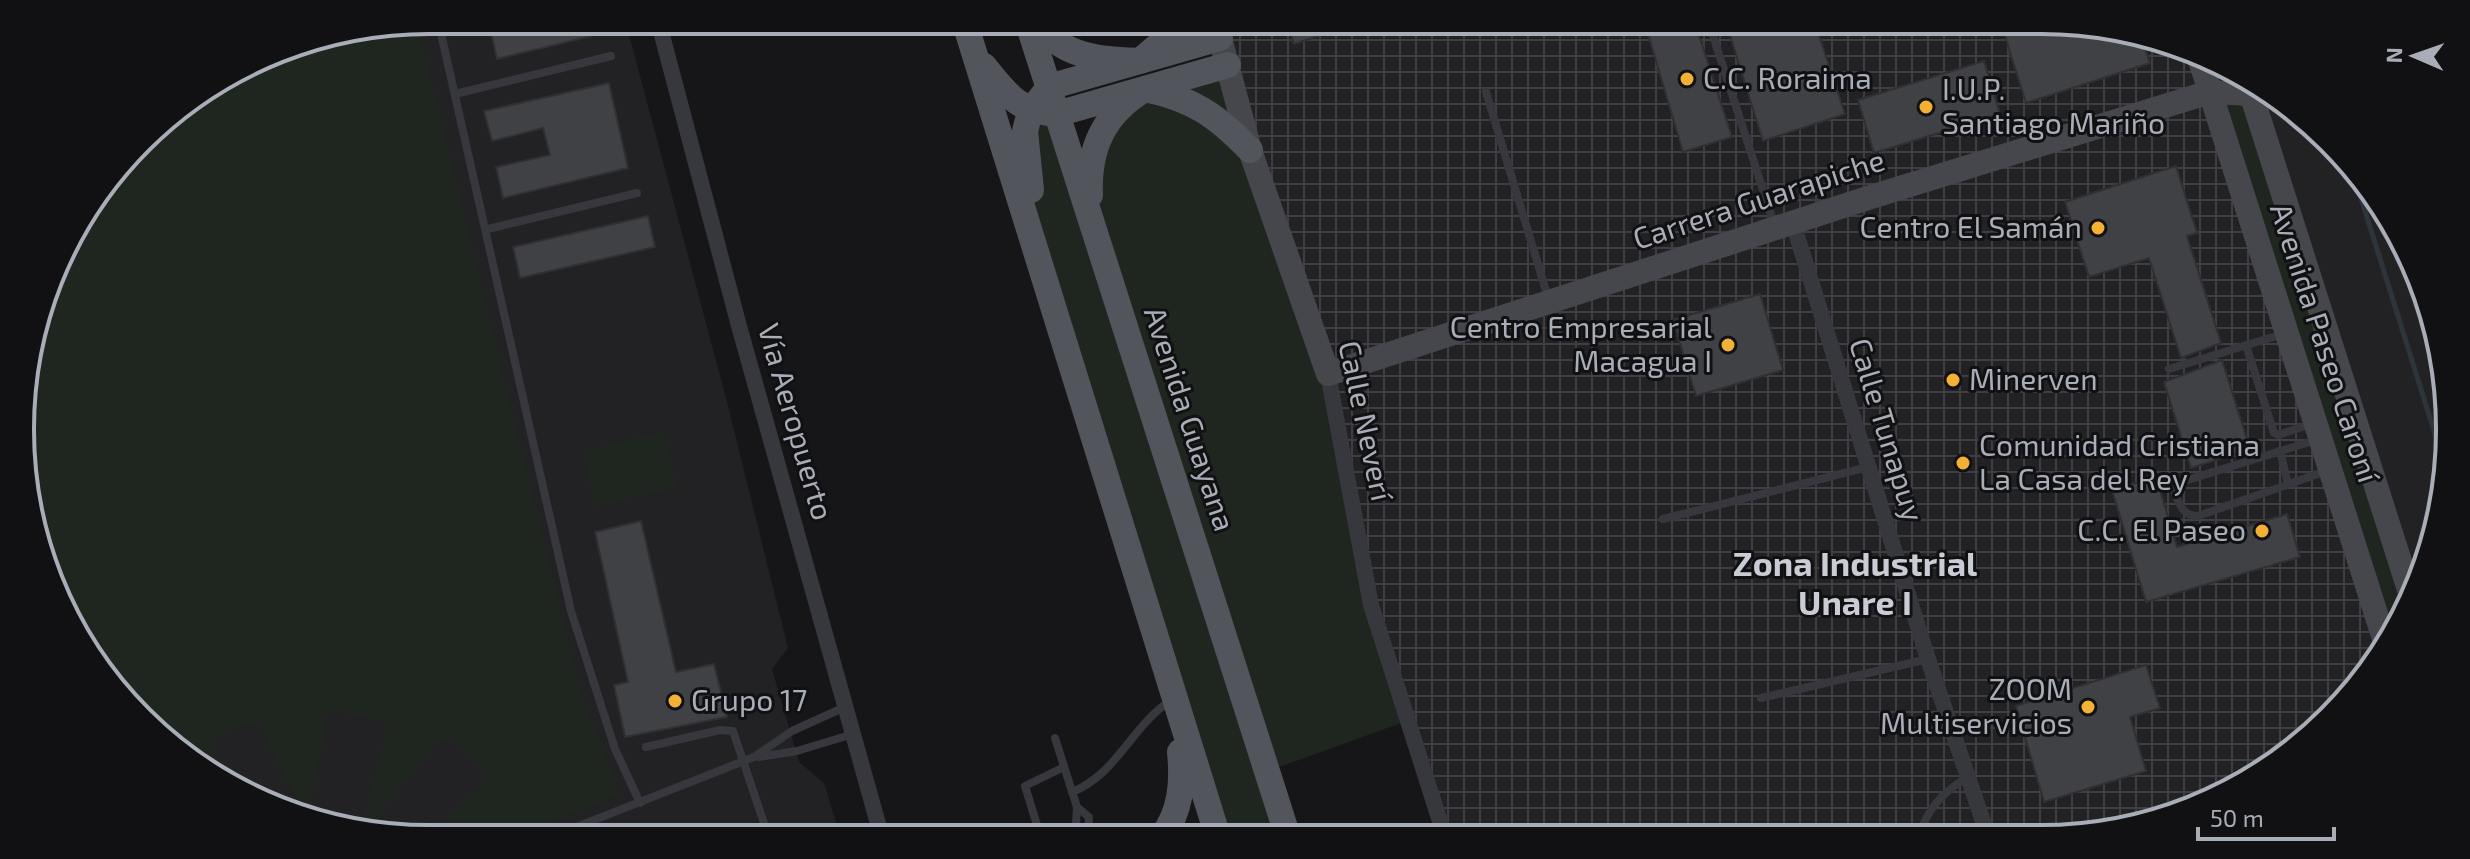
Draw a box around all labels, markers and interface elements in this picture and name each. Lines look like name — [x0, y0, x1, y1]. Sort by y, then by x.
north arrow — [2374, 16, 2454, 96]
text: N — [2380, 47, 2406, 64]
place label: C.C. Roraima — [1703, 59, 1872, 95]
marker: C.C. Roraima — [1678, 70, 1696, 88]
place label: I.U.P. Santiago Mariño — [1942, 70, 2165, 140]
marker: I.U.P. Santiago Mariño — [1917, 98, 1935, 116]
street label: Carrera Guarapiche — [1628, 140, 1889, 256]
street label: Avenida Paseo Caroní — [2264, 198, 2389, 488]
place label: Centro El Samán — [1859, 208, 2082, 244]
marker: Centro El Samán — [2089, 219, 2107, 237]
street label: Avenida Guayana — [1138, 302, 1244, 535]
place label: Centro Empresarial Macagua I — [1450, 308, 1712, 378]
street label: Vía Aeropuerto — [752, 319, 842, 524]
street label: Calle Tunapuy — [1843, 333, 1933, 525]
marker: Centro Empresarial Macagua I — [1719, 336, 1737, 354]
street label: Calle Neverí — [1332, 337, 1402, 505]
place label: Minerven — [1969, 360, 2098, 396]
marker: Minerven — [1944, 371, 1962, 389]
place label: Comunidad Cristiana La Casa del Rey — [1979, 426, 2260, 496]
marker: Comunidad Cristiana La Casa del Rey — [1954, 454, 1972, 472]
place label: C.C. El Paseo — [2077, 511, 2246, 547]
marker: C.C. El Paseo — [2253, 522, 2271, 540]
district label: Zona Industrial Unare I — [1733, 542, 1978, 622]
place label: ZOOM Multiservicios — [1880, 670, 2072, 740]
place label: Grupo 17 — [691, 681, 807, 717]
marker: Grupo 17 — [666, 692, 684, 710]
marker: ZOOM Multiservicios — [2079, 698, 2097, 716]
scale bar — [2198, 791, 2334, 841]
text: 50 m — [2210, 803, 2264, 832]

